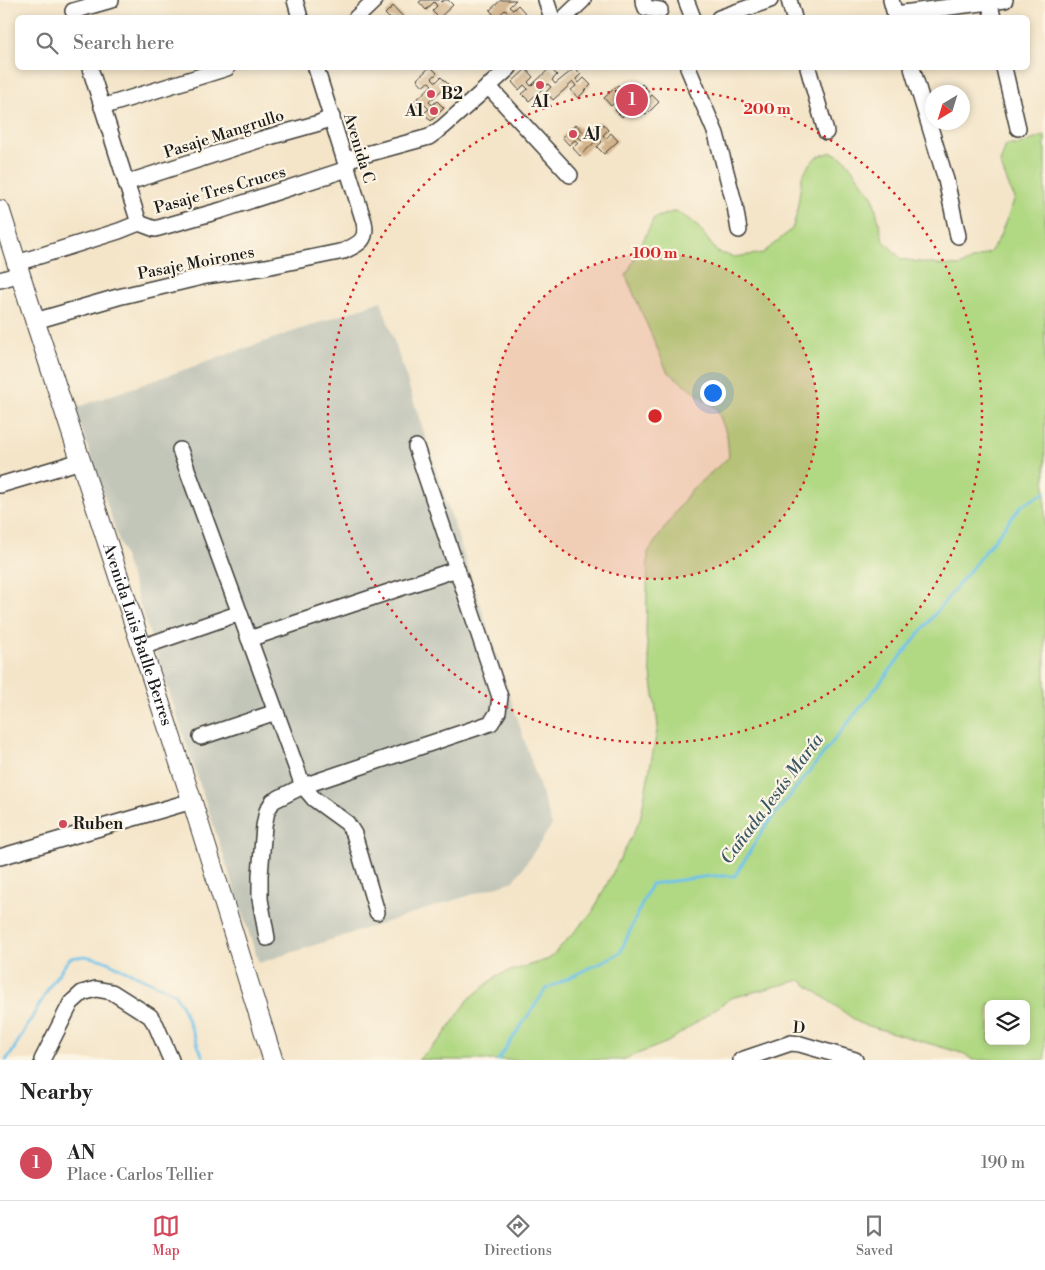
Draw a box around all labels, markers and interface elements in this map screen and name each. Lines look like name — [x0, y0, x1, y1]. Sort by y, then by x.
search box — [15, 15, 1030, 70]
icon: search — [33, 29, 61, 57]
text: Search here — [73, 31, 174, 55]
marker: AI — [534, 79, 546, 91]
pin: 1 — [616, 81, 648, 119]
place label: B2 — [441, 84, 463, 104]
north arrow — [925, 85, 970, 130]
marker: B2 — [425, 88, 437, 100]
place label: AI — [530, 92, 549, 112]
text: 200 m — [743, 100, 791, 119]
place label: A1 — [404, 101, 424, 121]
street label: Pasaje Mangrullo — [161, 105, 287, 163]
marker: A1 — [428, 105, 440, 117]
street label: Avenida C — [339, 110, 379, 185]
place label: AJ — [582, 124, 601, 144]
marker: AJ — [567, 128, 579, 140]
street label: Pasaje Tres Cruces — [152, 162, 288, 218]
street label: Pasaje Moirones — [136, 242, 256, 284]
text: 100 m — [633, 244, 678, 263]
your location — [700, 380, 726, 406]
centre of rings — [646, 407, 664, 425]
street label: Avenida Luis Batlle Berres — [98, 539, 177, 728]
water label: Cañada Jesús María — [715, 728, 829, 869]
place label: Ruben — [73, 814, 123, 834]
marker: Ruben — [57, 818, 69, 830]
map controls — [985, 1000, 1030, 1045]
button: layers — [985, 1000, 1030, 1045]
street label: D — [792, 1018, 806, 1038]
text: Nearby — [20, 1080, 93, 1106]
text: AN — [67, 1141, 96, 1165]
text: 1 — [32, 1153, 40, 1173]
text: 190 m — [981, 1153, 1025, 1173]
text: Place · Carlos Tellier — [67, 1165, 214, 1185]
tab: Map — [152, 1212, 180, 1260]
tab: Directions — [484, 1212, 552, 1260]
tab: Saved — [856, 1212, 893, 1260]

